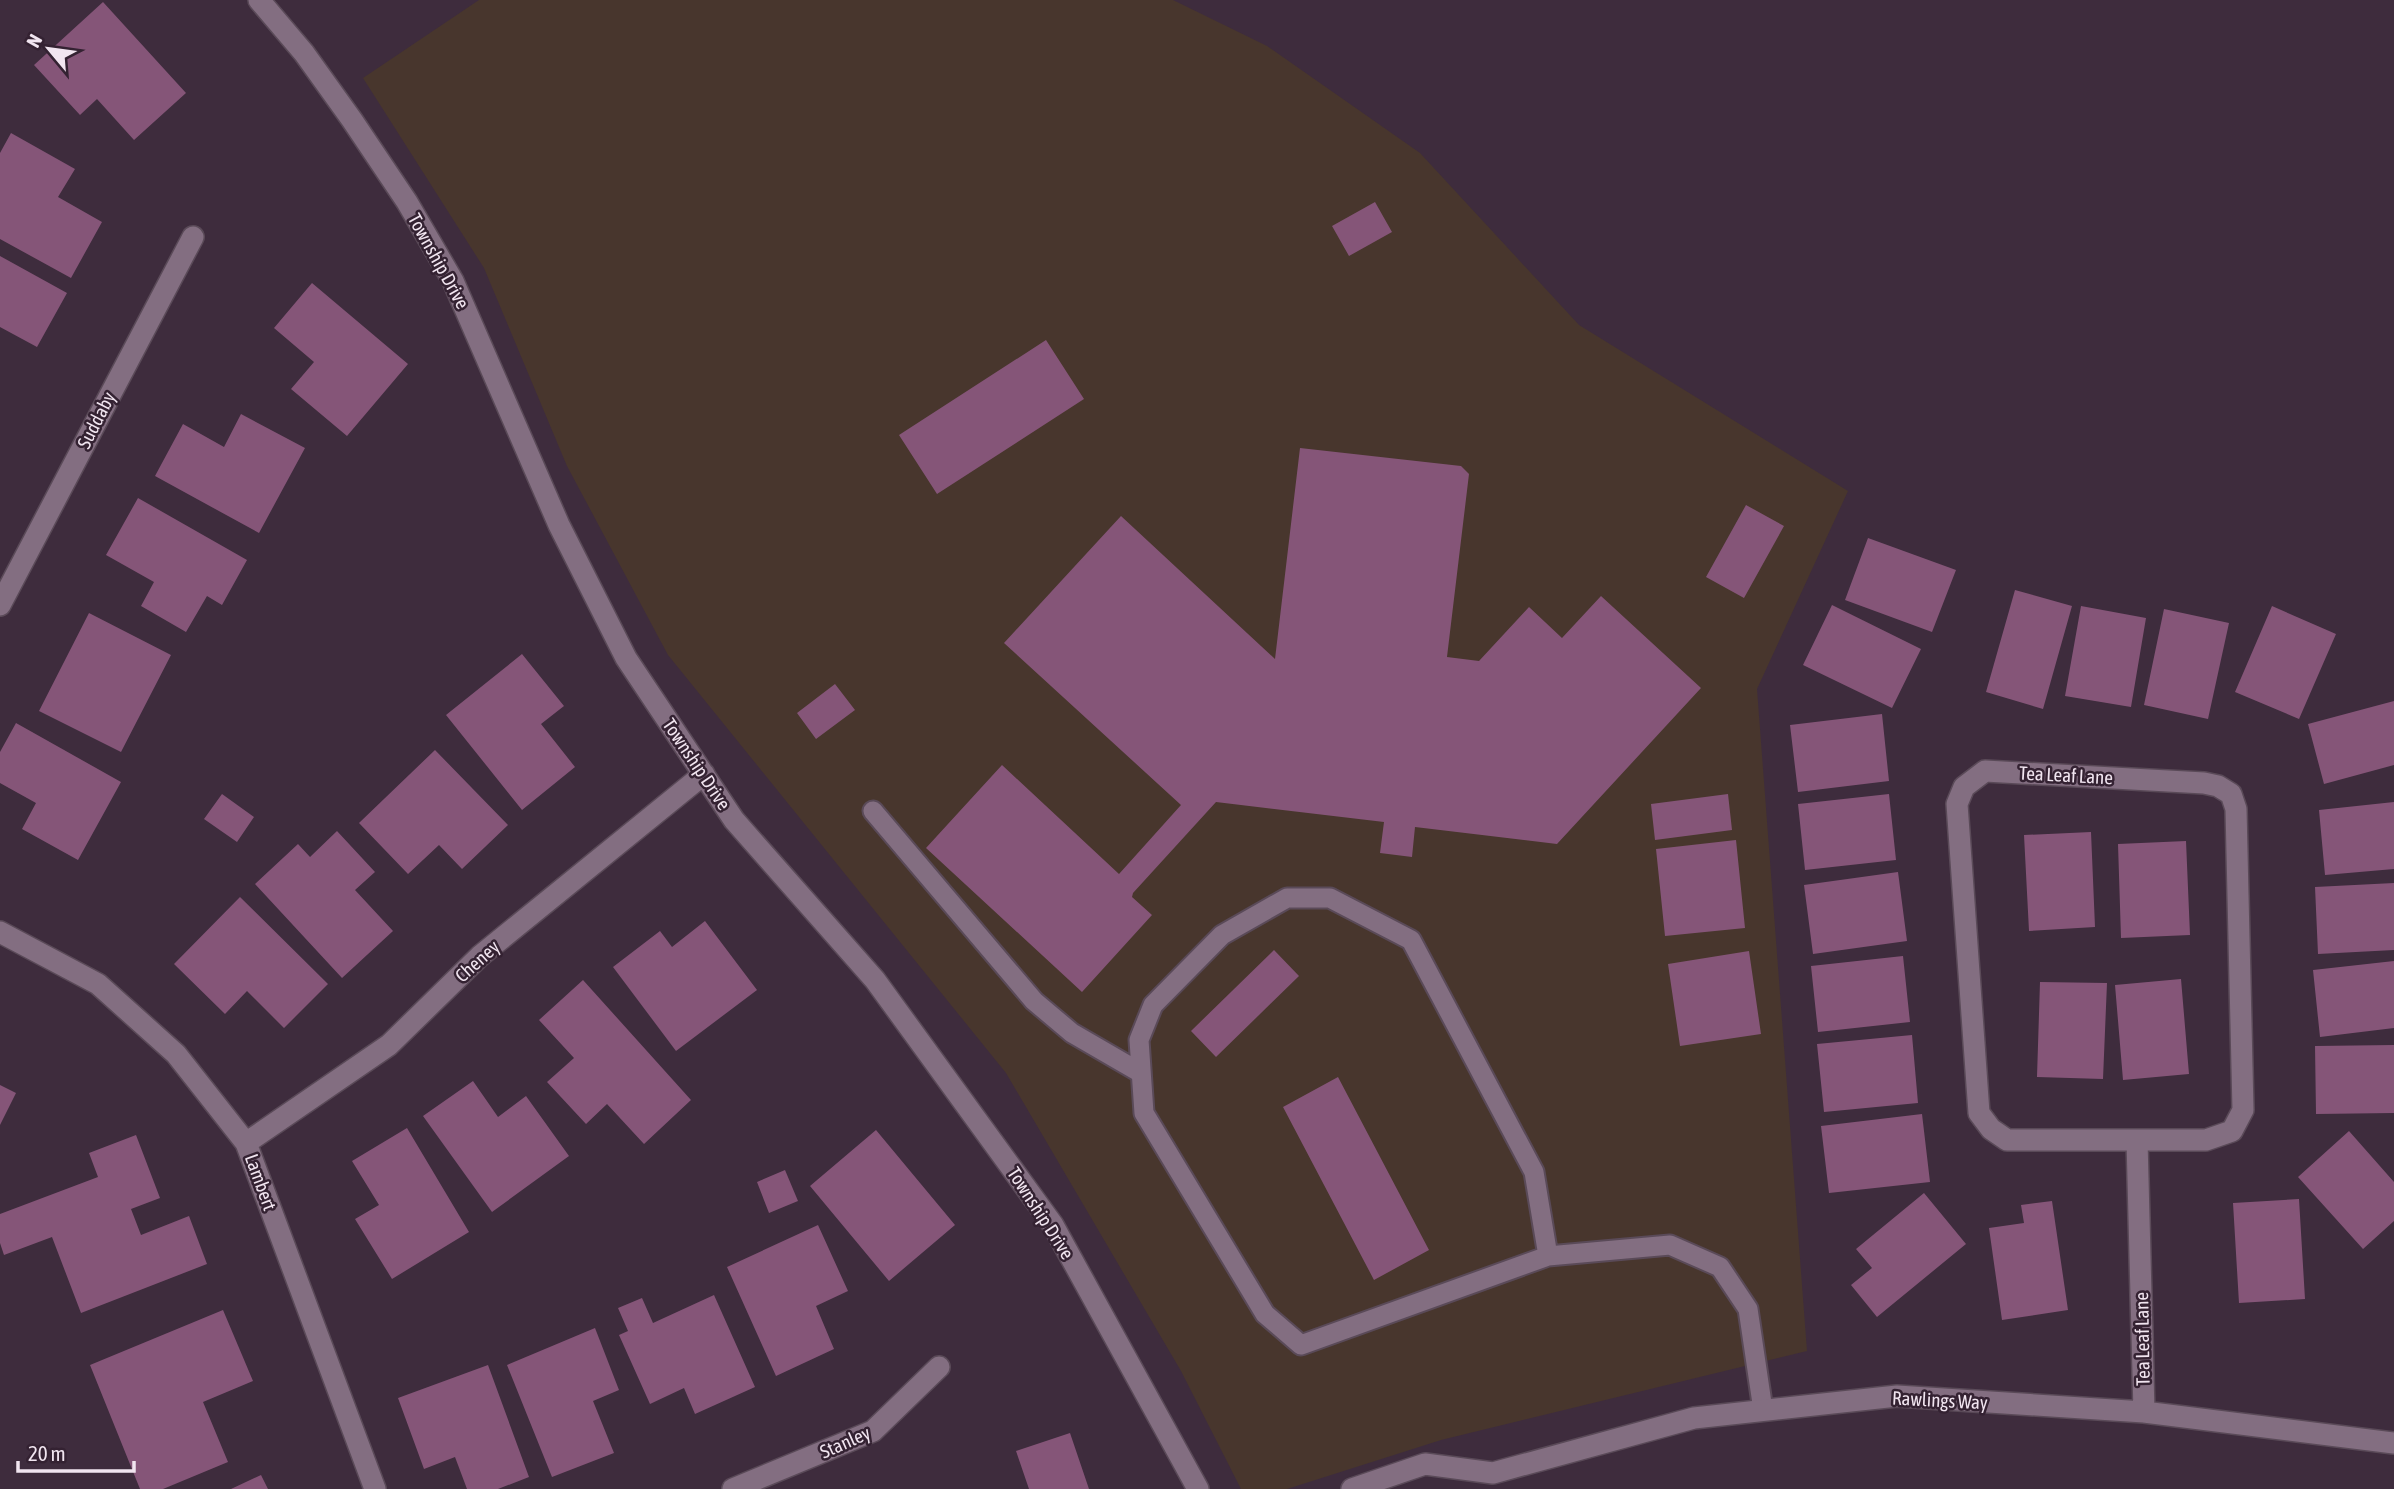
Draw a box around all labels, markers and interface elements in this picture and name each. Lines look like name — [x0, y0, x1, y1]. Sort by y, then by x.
north arrow — [14, 14, 84, 84]
text: N — [22, 31, 46, 51]
street label: Township Drive — [404, 210, 474, 312]
street label: Suddaby — [72, 388, 120, 452]
street label: Township Drive — [658, 714, 736, 814]
street label: Tea Leaf Lane — [2019, 762, 2113, 788]
street label: Cheney — [450, 935, 504, 987]
street label: Lambert — [241, 1151, 281, 1213]
street label: Township Drive — [1003, 1163, 1079, 1263]
street label: Tea Leaf Lane — [2130, 1292, 2154, 1386]
street label: Rawlings Way — [1892, 1387, 1989, 1413]
street label: Stanley — [816, 1421, 874, 1463]
scale bar — [18, 1430, 133, 1474]
text: 20 m — [28, 1441, 66, 1465]

